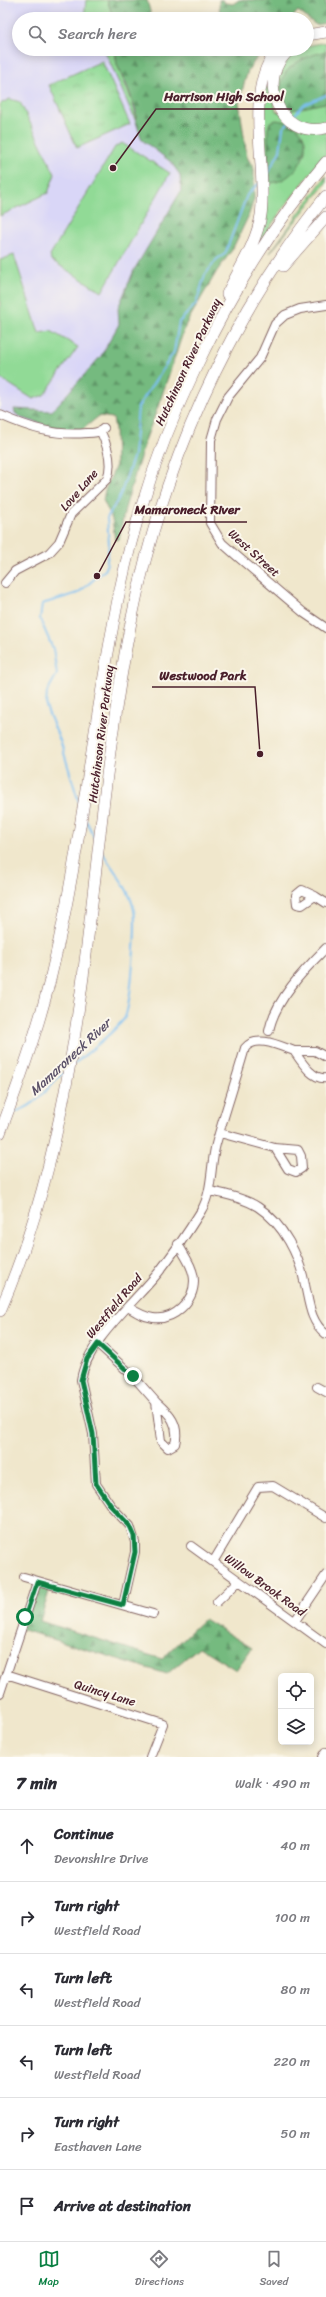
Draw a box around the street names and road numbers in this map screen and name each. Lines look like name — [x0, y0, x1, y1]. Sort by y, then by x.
street label: Hutchinson River Parkway — [149, 294, 228, 429]
street label: Love Lane — [54, 464, 104, 516]
street label: West Street — [223, 523, 285, 583]
street label: Hutchinson River Parkway — [82, 663, 120, 804]
street label: Westfield Road — [80, 1268, 148, 1344]
street label: Willow Brook Road — [219, 1548, 311, 1623]
street label: Quincy Lane — [71, 1673, 139, 1713]

